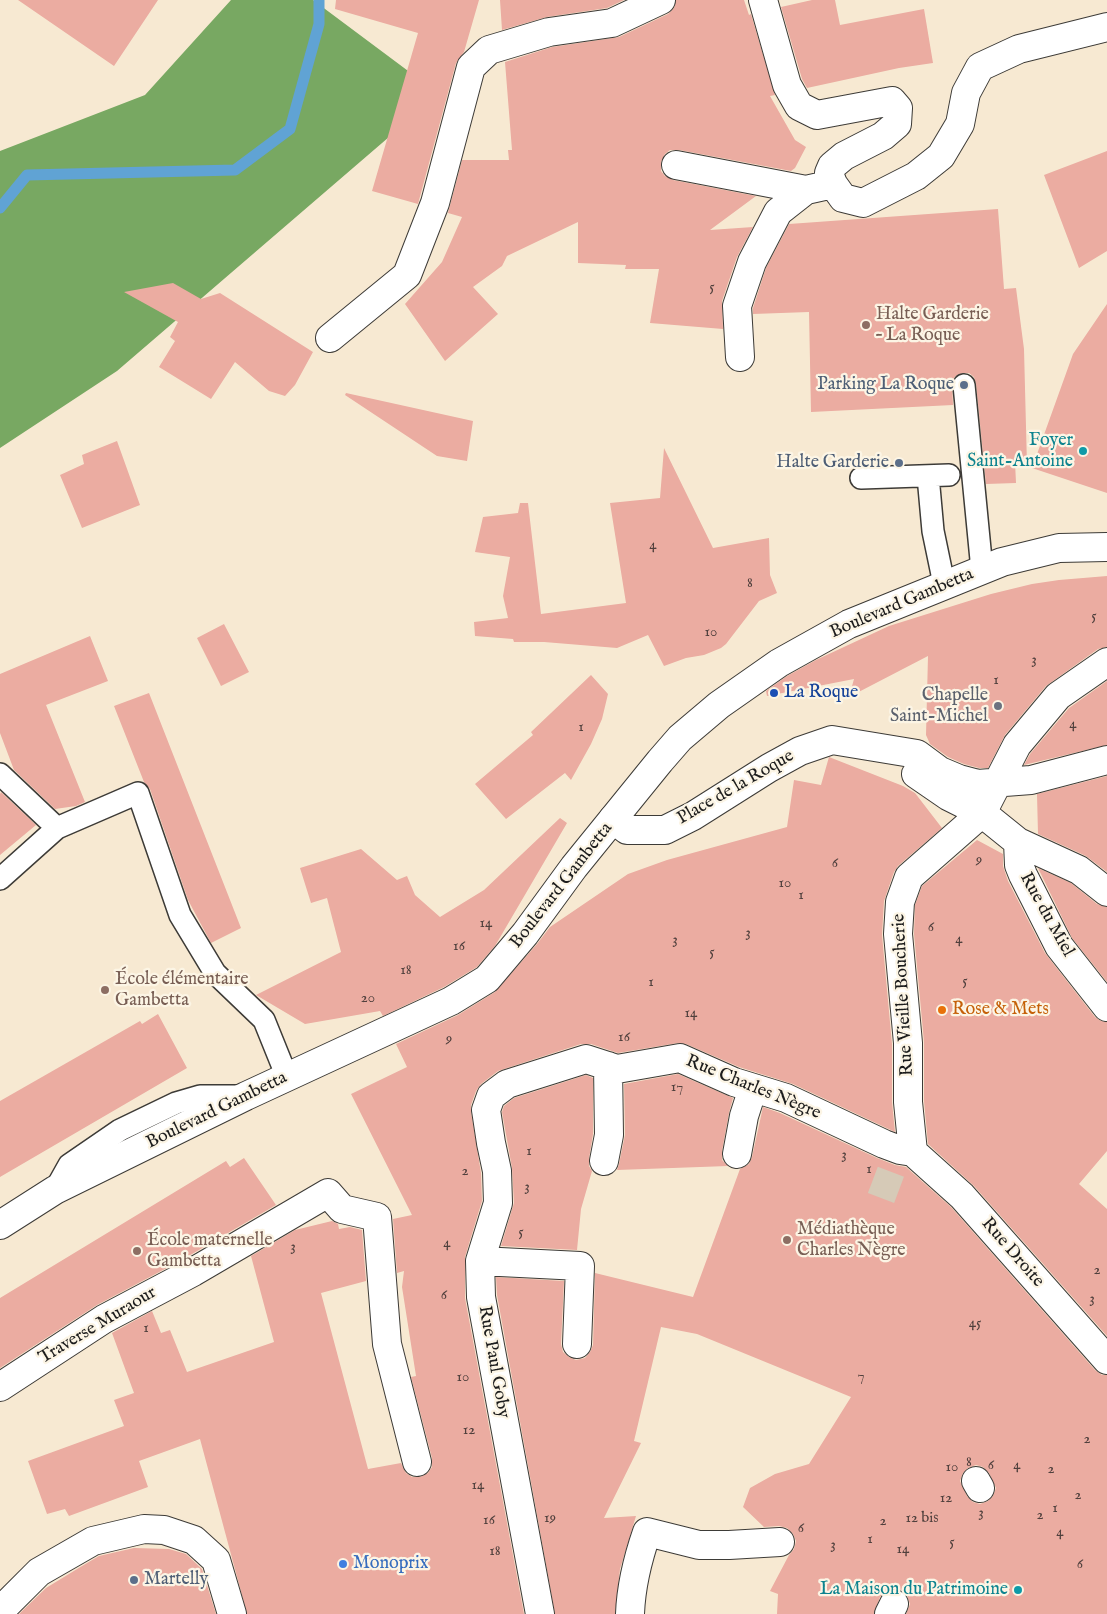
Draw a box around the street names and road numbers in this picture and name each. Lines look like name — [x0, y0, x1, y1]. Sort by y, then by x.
street label: Boulevard Gambetta — [827, 564, 977, 644]
street label: Place de la Roque — [674, 746, 798, 830]
street label: Boulevard Gambetta — [506, 819, 618, 953]
street label: Rue du Miel — [1014, 869, 1078, 961]
street label: Rue Vieille Boucherie — [889, 913, 919, 1077]
street label: Rue Charles Nègre — [682, 1051, 824, 1125]
street label: Boulevard Gambetta — [143, 1068, 291, 1154]
street label: Rue Droite — [976, 1214, 1048, 1292]
street label: Traverse Muraour — [35, 1282, 161, 1370]
street label: Rue Paul Goby — [472, 1304, 514, 1420]

